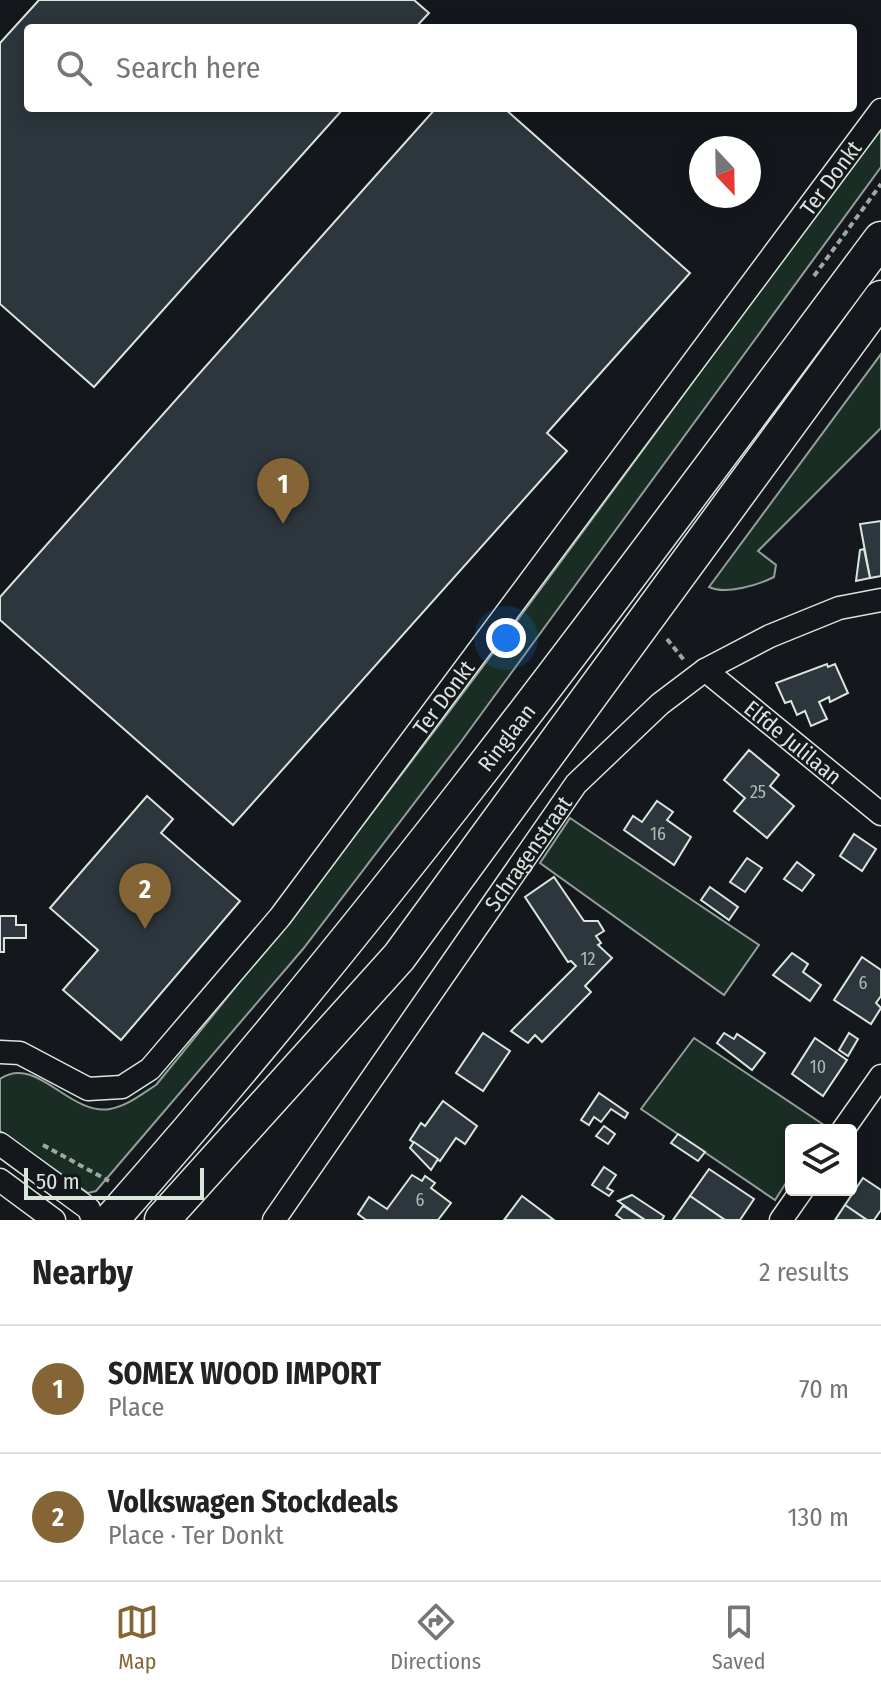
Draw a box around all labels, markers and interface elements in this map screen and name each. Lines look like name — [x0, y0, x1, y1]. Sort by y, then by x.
search box — [24, 24, 857, 112]
icon: search — [52, 46, 96, 90]
text: Search here — [116, 50, 261, 86]
street label: Ter Donkt — [794, 135, 868, 220]
north arrow — [689, 136, 761, 208]
pin: 1 — [257, 458, 309, 524]
your location — [486, 618, 526, 658]
street label: Ter Donkt — [407, 654, 481, 740]
street label: Elfde Julilaan — [739, 694, 847, 790]
street label: Ringlaan — [472, 698, 541, 777]
house number: 25 — [750, 781, 766, 803]
street label: Schragenstraat — [479, 790, 578, 916]
house number: 16 — [650, 823, 666, 845]
pin: 2 — [119, 863, 171, 929]
house number: 12 — [581, 948, 596, 970]
house number: 6 — [859, 972, 868, 994]
house number: 10 — [810, 1056, 826, 1078]
map controls — [785, 1124, 857, 1196]
button: layers — [785, 1124, 857, 1196]
scale bar — [24, 1164, 204, 1200]
text: 50 m — [36, 1168, 80, 1195]
house number: 6 — [416, 1189, 425, 1211]
text: Nearby — [32, 1252, 133, 1293]
text: 2 results — [759, 1257, 849, 1288]
text: SOMEX WOOD IMPORT — [108, 1356, 381, 1392]
text: 1 — [53, 1374, 64, 1405]
text: 70 m — [799, 1374, 849, 1405]
text: Place — [108, 1392, 164, 1423]
text: Volkswagen Stockdeals — [108, 1484, 398, 1520]
text: 2 — [52, 1502, 64, 1533]
text: 130 m — [787, 1502, 849, 1533]
text: Place · Ter Donkt — [108, 1520, 284, 1551]
tab: Map — [115, 1600, 159, 1675]
tab: Directions — [390, 1600, 481, 1675]
tab: Saved — [712, 1600, 766, 1675]

